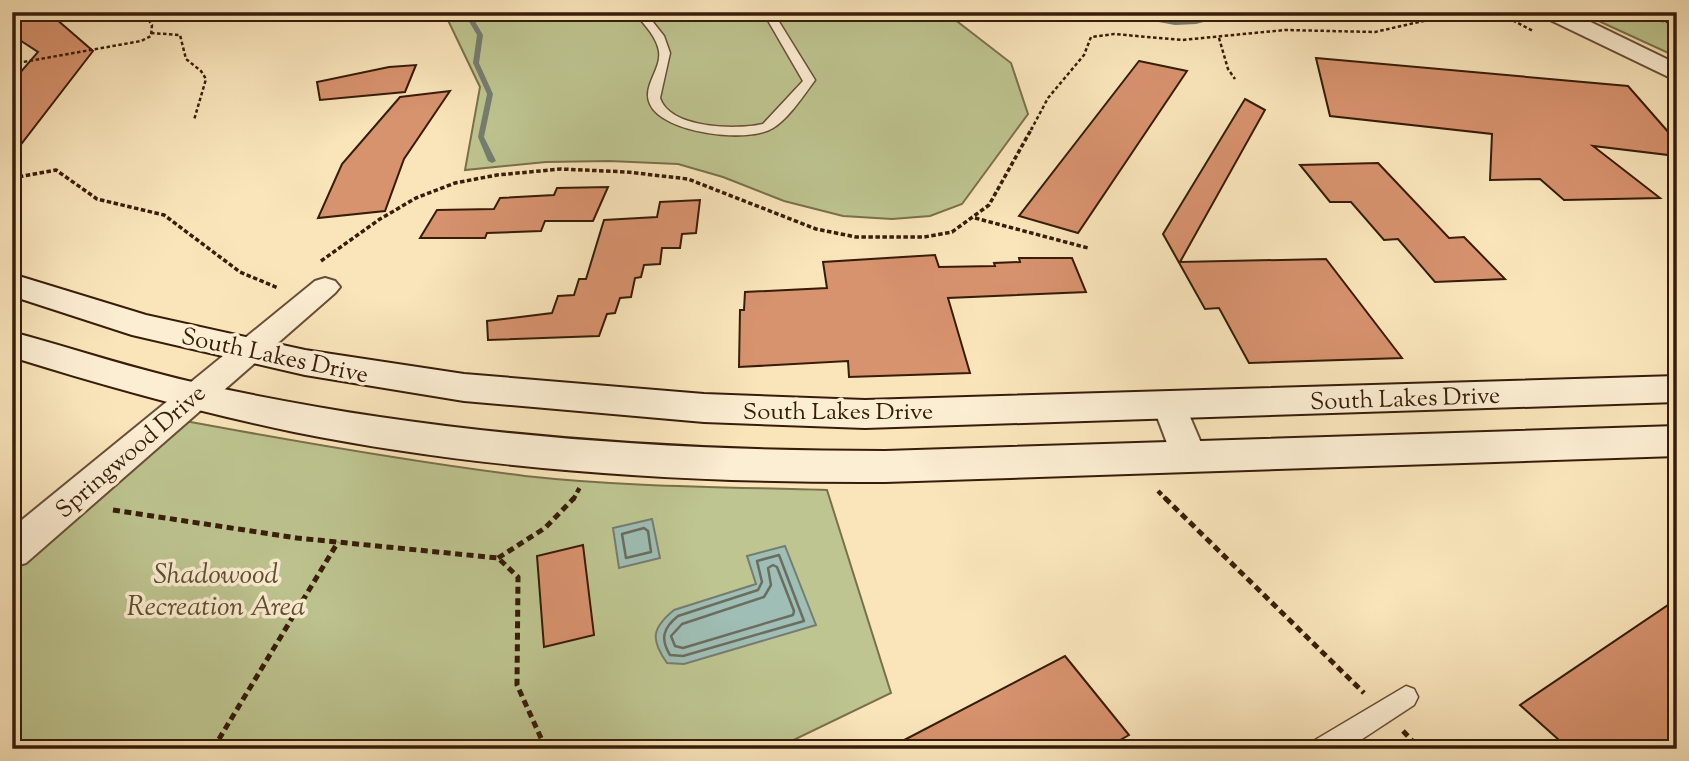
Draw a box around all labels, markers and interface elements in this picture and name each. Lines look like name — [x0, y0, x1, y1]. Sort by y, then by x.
street label: South Lakes Drive — [178, 321, 371, 393]
street label: Springwood Drive — [49, 378, 214, 527]
street label: South Lakes Drive — [1309, 380, 1501, 420]
street label: South Lakes Drive — [743, 396, 933, 430]
park label: Shadowood Recreation Area — [127, 556, 305, 628]

